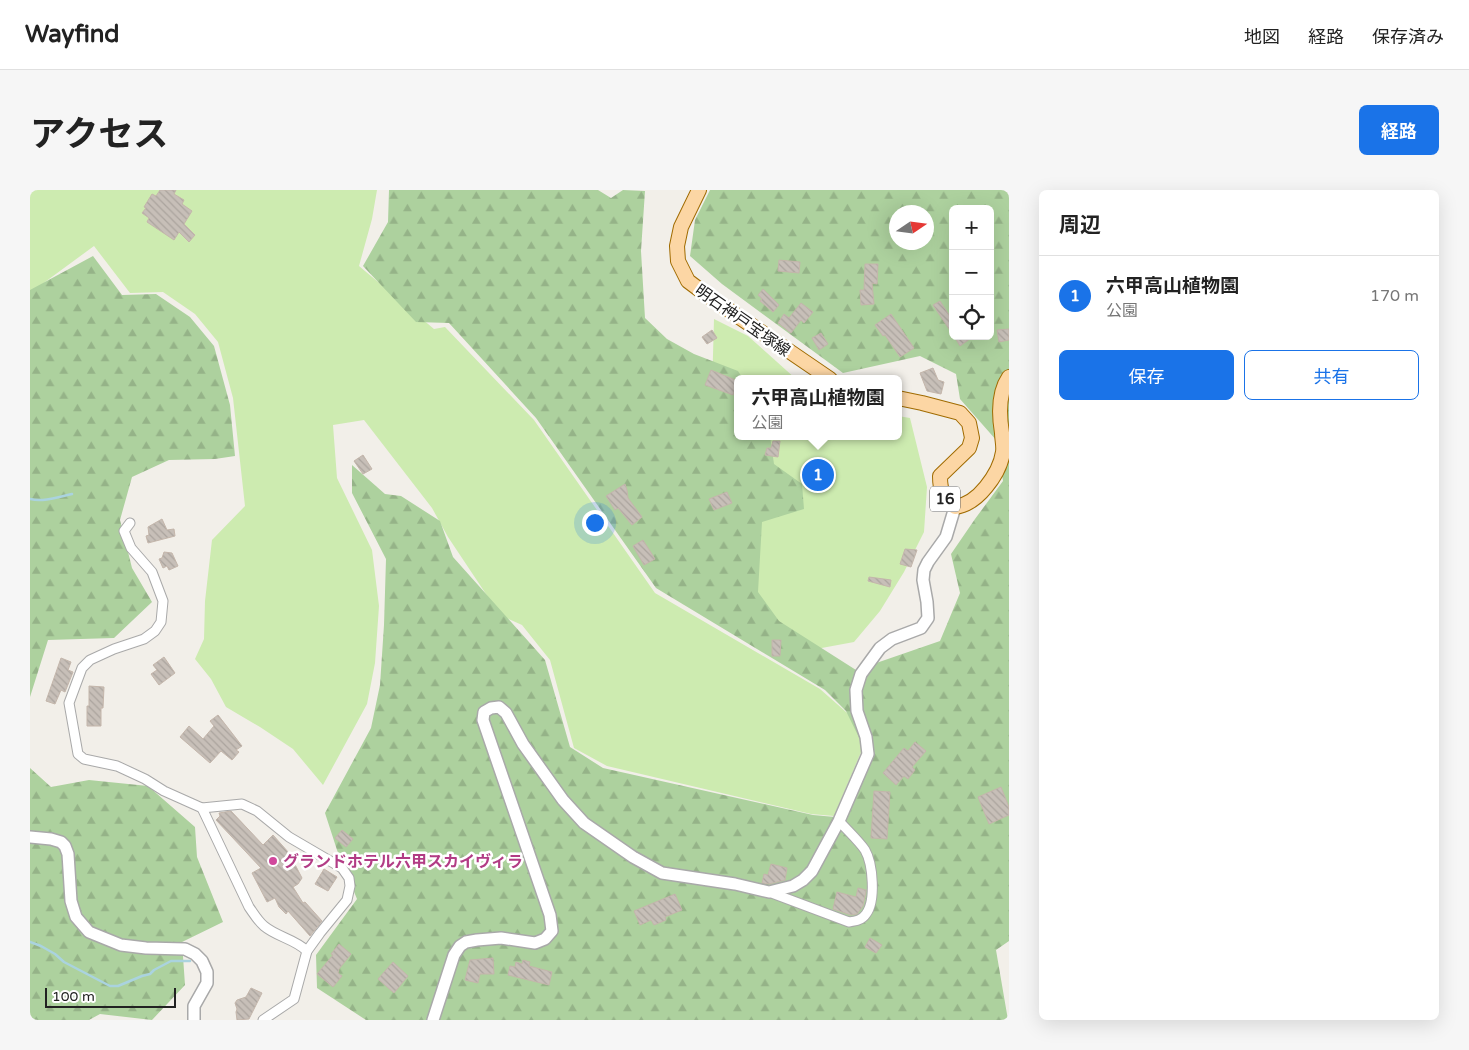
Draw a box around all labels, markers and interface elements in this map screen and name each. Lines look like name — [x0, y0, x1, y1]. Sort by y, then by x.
text: Wayfind — [25, 20, 120, 49]
text: 地図 — [1244, 26, 1280, 48]
text: 経路 — [1308, 26, 1344, 48]
text: 保存済み — [1372, 26, 1444, 48]
button: 経路 — [1359, 105, 1439, 155]
text: アクセス — [30, 114, 168, 156]
north arrow — [889, 205, 934, 250]
map controls — [949, 205, 994, 340]
button: + — [949, 205, 994, 250]
text: 周辺 — [1059, 213, 1101, 238]
button: − — [949, 250, 994, 295]
text: 六甲高山植物園 — [1106, 275, 1239, 297]
street label: 明石神戸宝塚線 — [691, 281, 794, 361]
text: 1 — [1070, 286, 1080, 306]
text: 170 m — [1370, 286, 1419, 306]
button: locate — [949, 295, 994, 340]
text: 公園 — [1106, 301, 1138, 321]
button: 保存 — [1059, 350, 1234, 400]
button: 共有 — [1244, 350, 1419, 400]
popup — [734, 375, 902, 440]
text: 六甲高山植物園 — [751, 387, 885, 409]
text: 公園 — [751, 413, 784, 433]
pin: 1 — [802, 456, 834, 494]
road number: 16 — [930, 486, 960, 512]
your location — [582, 510, 608, 536]
place label: グランドホテル六甲スカイヴィラ — [283, 852, 523, 872]
marker: グランドホテル六甲スカイヴィラ — [267, 855, 279, 867]
scale bar — [45, 985, 176, 1008]
text: 100 m — [52, 988, 95, 1005]

